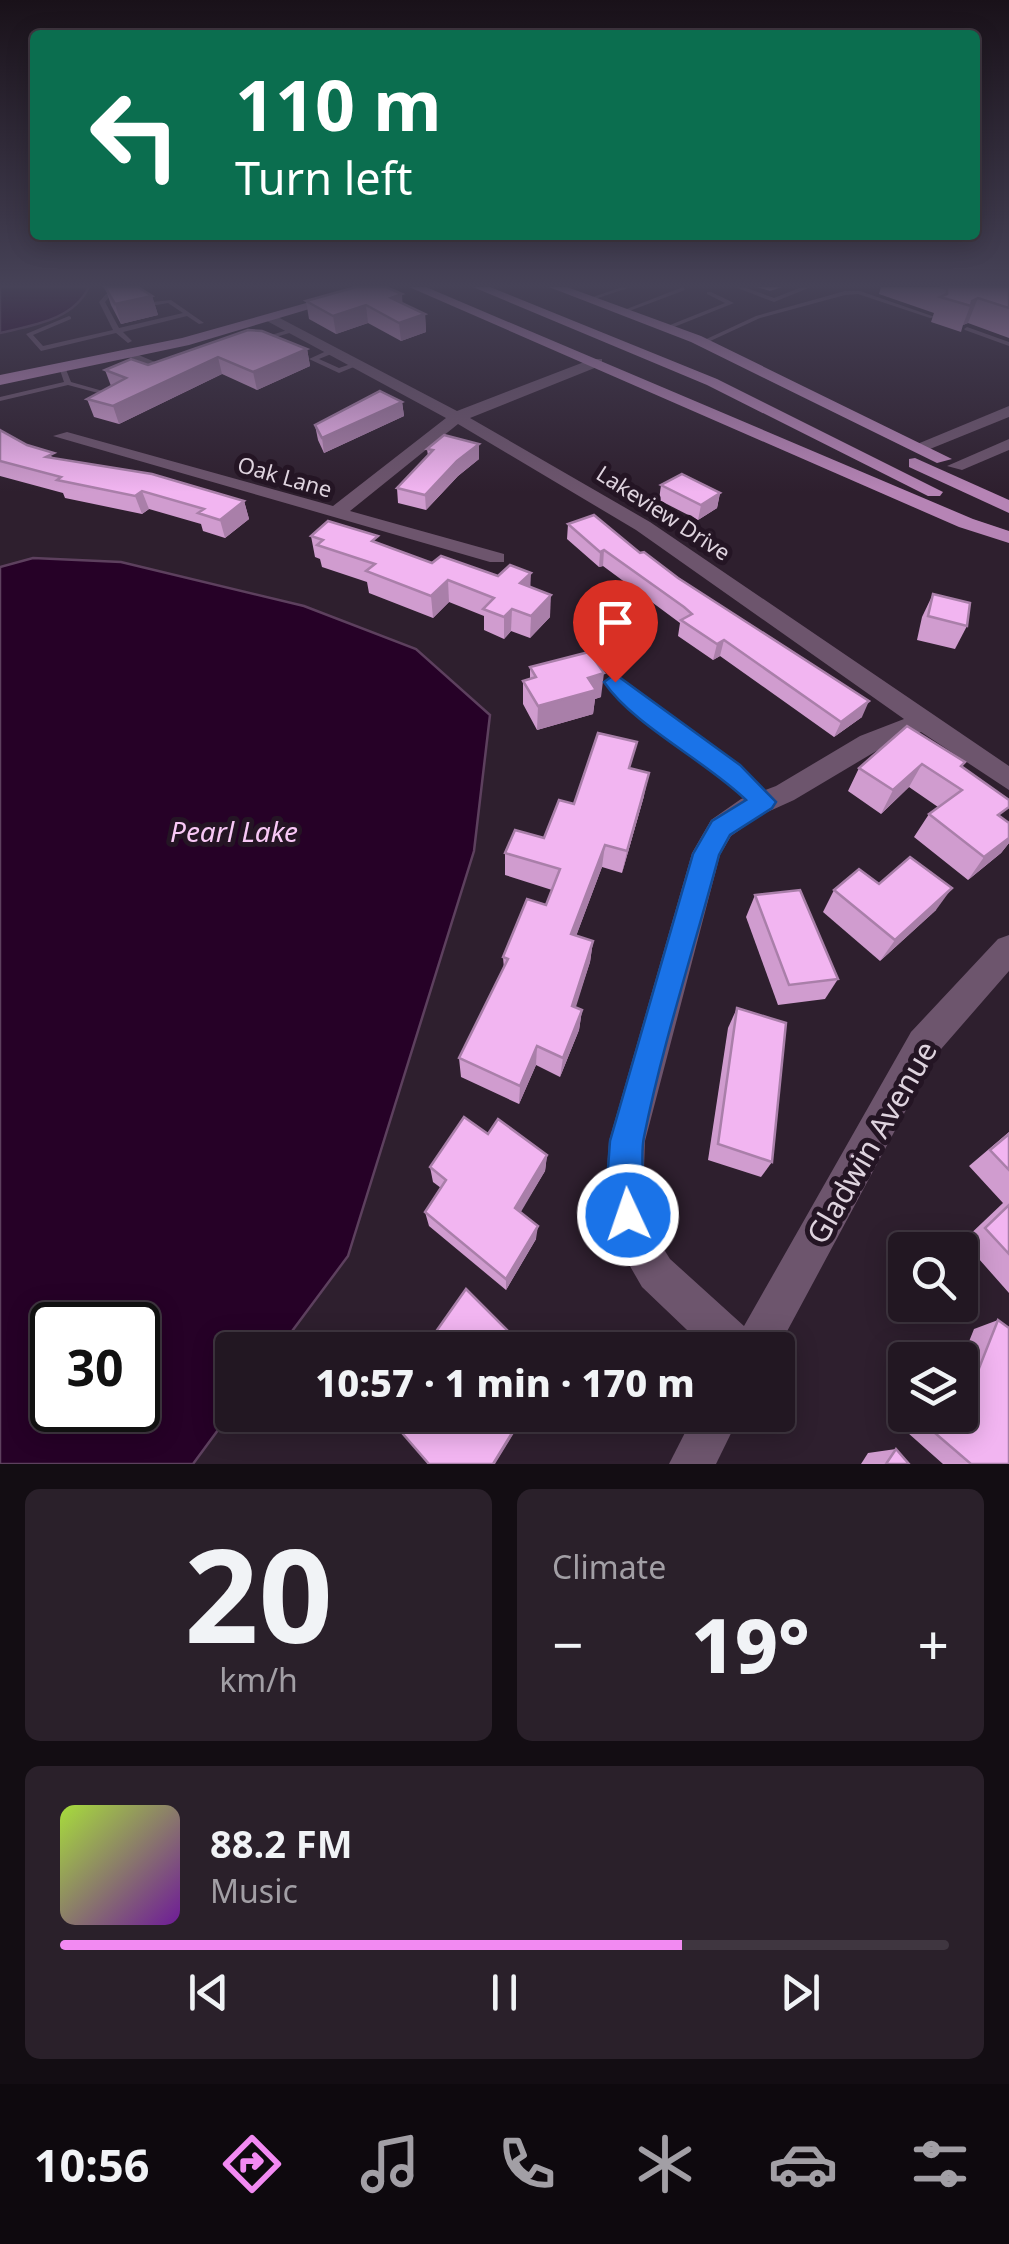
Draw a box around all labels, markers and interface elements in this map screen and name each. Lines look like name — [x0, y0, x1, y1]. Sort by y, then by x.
text: 110 m — [235, 56, 442, 152]
icon: left — [70, 70, 200, 200]
text: Turn left — [235, 147, 412, 208]
street label: Oak Lane — [234, 448, 336, 504]
street label: Lakeview Drive — [591, 458, 737, 566]
pin — [573, 580, 658, 683]
icon: arrive — [588, 595, 643, 650]
water label: Pearl Lake — [170, 812, 298, 850]
street label: Gladwin Avenue — [796, 1033, 946, 1251]
position arrow — [576, 1163, 680, 1267]
map controls — [888, 1232, 978, 1432]
button: search — [888, 1232, 978, 1322]
speed limit sign: 30 — [30, 1302, 160, 1432]
button: layers — [888, 1342, 978, 1432]
text: 10:57 · 1 min · 170 m — [315, 1356, 695, 1408]
text: 20 — [184, 1504, 333, 1681]
text: Climate — [552, 1545, 666, 1588]
text: 19° — [691, 1593, 810, 1695]
text: − — [552, 1606, 583, 1681]
text: + — [918, 1606, 949, 1681]
text: km/h — [219, 1658, 298, 1701]
text: 88.2 FM — [210, 1817, 352, 1869]
text: Music — [210, 1869, 298, 1912]
icon: previous — [181, 1965, 236, 2020]
icon: pause — [477, 1965, 532, 2020]
icon: next — [773, 1965, 828, 2020]
icon: directions — [217, 2129, 287, 2199]
icon: music — [355, 2129, 425, 2199]
icon: phone — [492, 2129, 562, 2199]
icon: climate — [630, 2129, 700, 2199]
icon: car — [768, 2129, 838, 2199]
icon: filters — [905, 2129, 975, 2199]
text: 10:56 — [34, 2134, 149, 2195]

